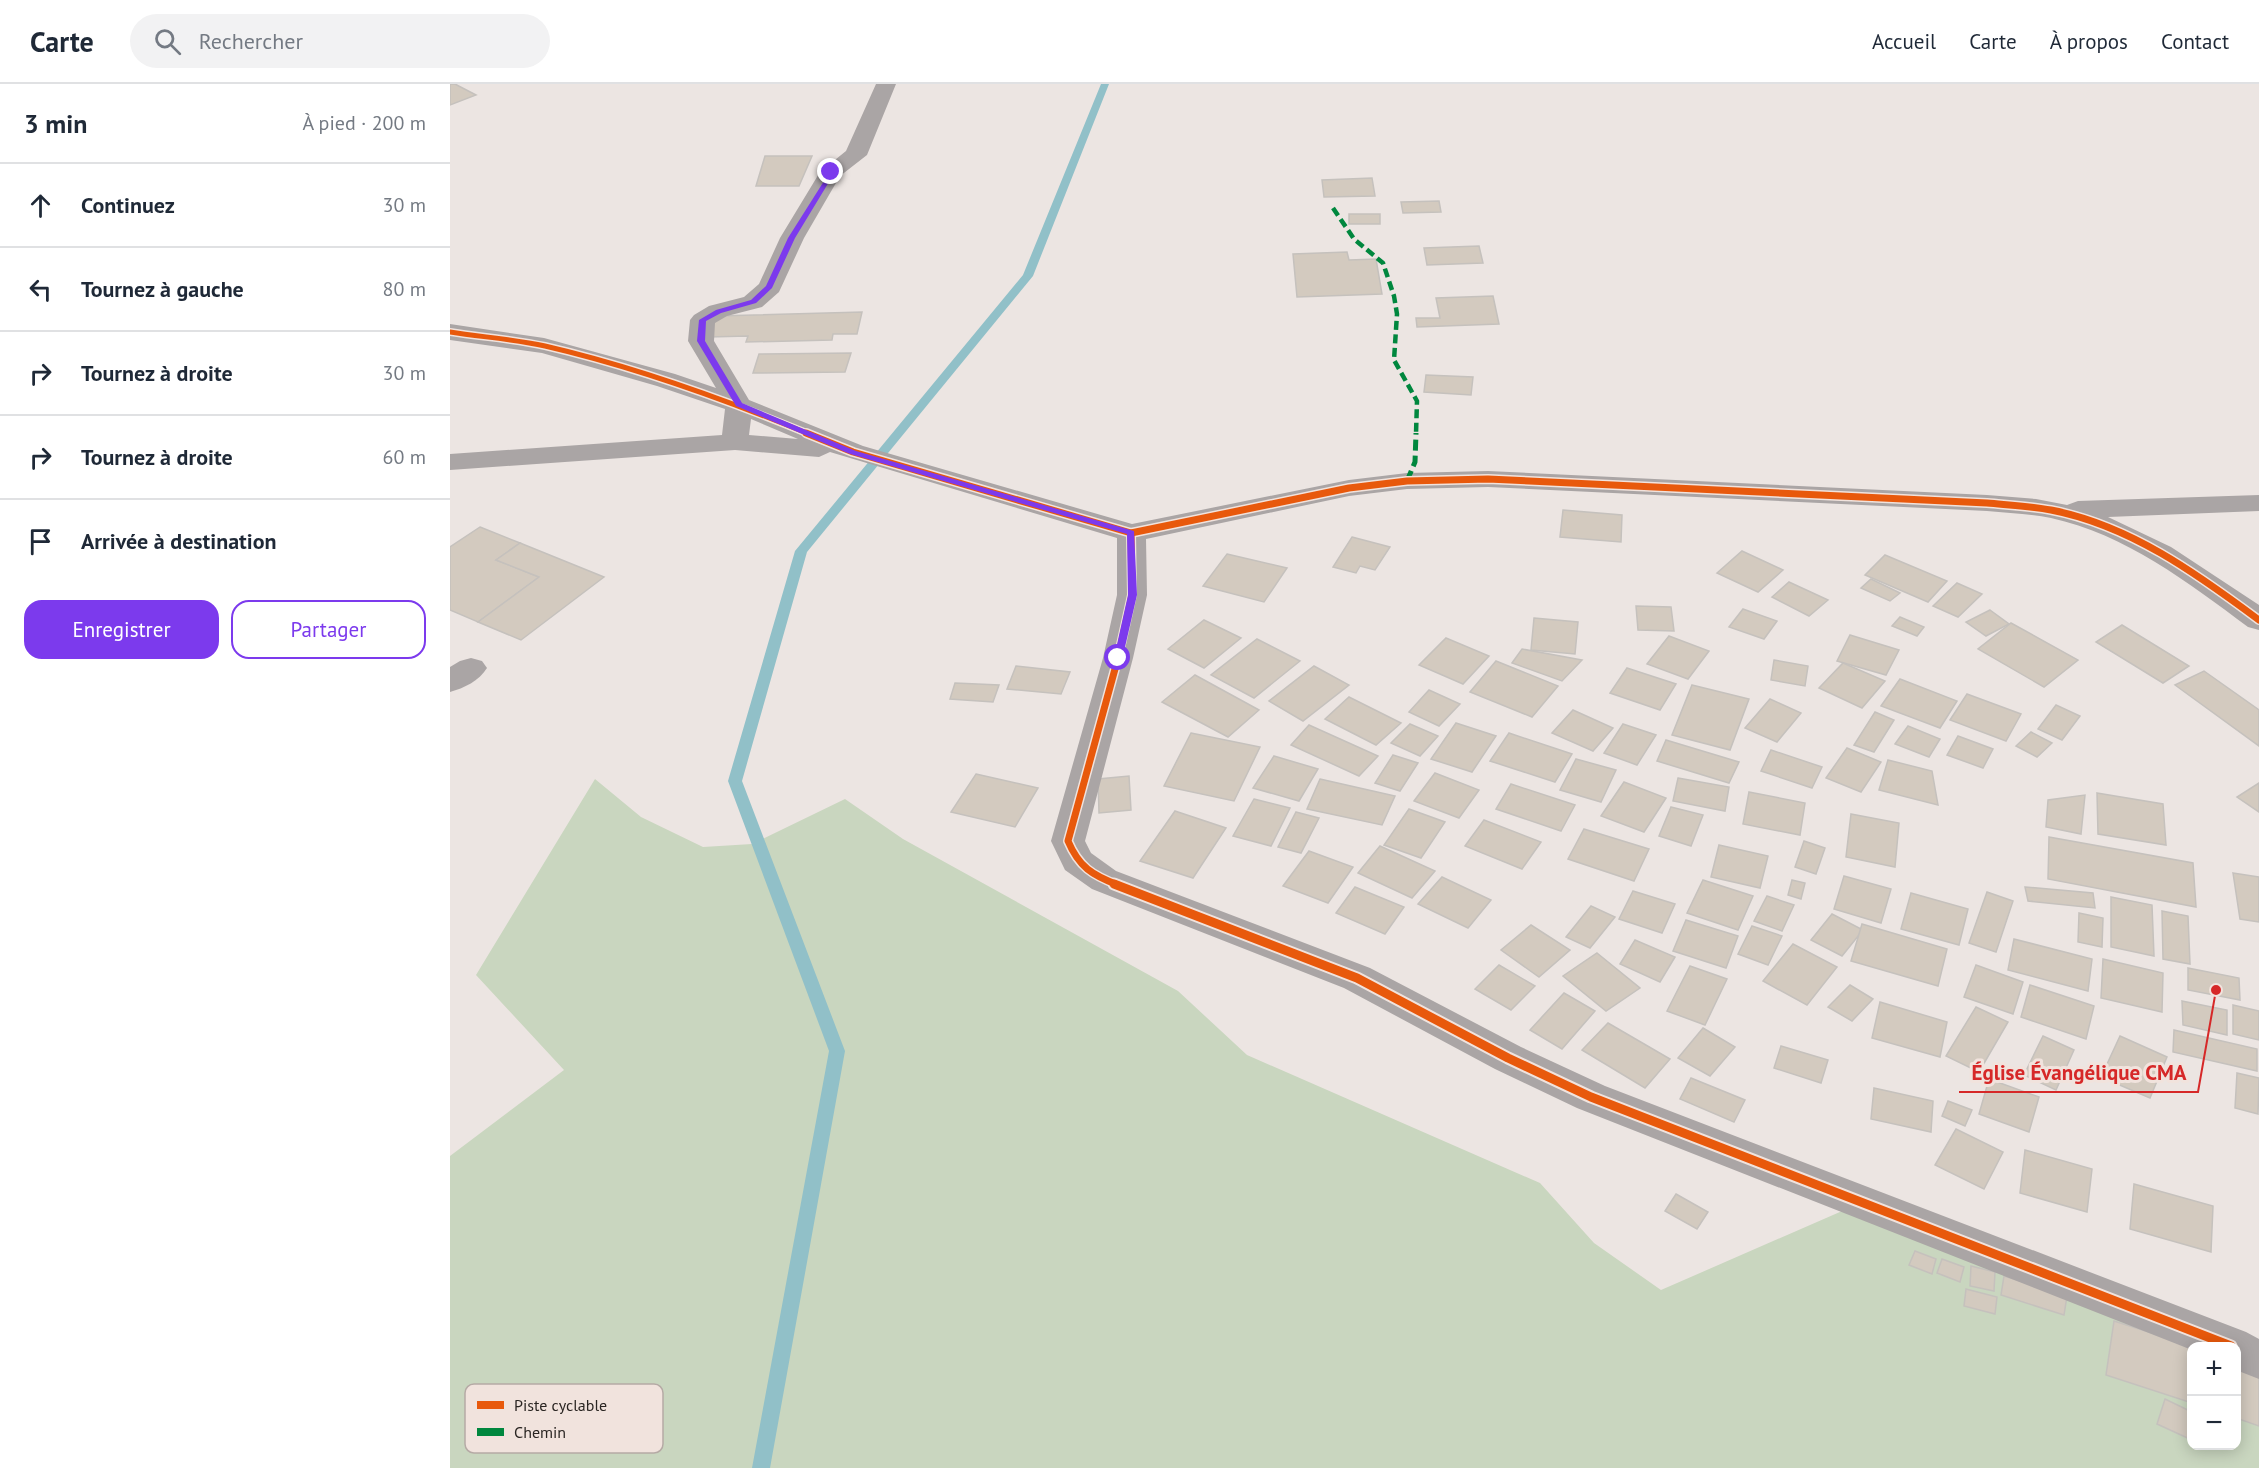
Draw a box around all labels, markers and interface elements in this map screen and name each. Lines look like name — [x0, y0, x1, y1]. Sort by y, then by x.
search box — [130, 14, 550, 68]
text: Carte — [30, 23, 94, 60]
icon: search — [151, 25, 184, 58]
text: Rechercher — [199, 27, 303, 55]
text: Accueil — [1872, 28, 1936, 55]
text: Carte — [1969, 28, 2017, 55]
text: À propos — [2050, 28, 2128, 55]
text: Contact — [2161, 28, 2229, 55]
text: 3 min — [24, 107, 87, 140]
text: À pied · 200 m — [302, 110, 426, 136]
route end — [817, 158, 843, 184]
icon: ahead — [24, 189, 57, 222]
text: Continuez — [81, 191, 175, 219]
text: 30 m — [383, 192, 426, 218]
icon: left — [24, 273, 57, 306]
text: Tournez à gauche — [81, 275, 244, 303]
text: 80 m — [383, 276, 426, 302]
icon: right — [24, 357, 57, 390]
text: Tournez à droite — [81, 359, 233, 387]
text: 30 m — [383, 360, 426, 386]
icon: right — [24, 441, 57, 474]
text: Tournez à droite — [81, 443, 233, 471]
text: 60 m — [383, 444, 426, 470]
icon: arrive — [24, 525, 57, 558]
text: Arrivée à destination — [81, 527, 277, 555]
button: Enregistrer — [24, 600, 219, 659]
button: Partager — [231, 600, 426, 659]
route start — [1104, 644, 1130, 670]
callout: Église Évangélique CMA — [1959, 1053, 2198, 1092]
text: Église Évangélique CMA — [1972, 1059, 2187, 1086]
map controls — [2187, 1342, 2241, 1450]
button: + — [2187, 1342, 2241, 1396]
legend — [465, 1384, 663, 1453]
text: Piste cyclable — [514, 1395, 607, 1415]
button: − — [2187, 1396, 2241, 1450]
text: Chemin — [514, 1422, 566, 1442]

